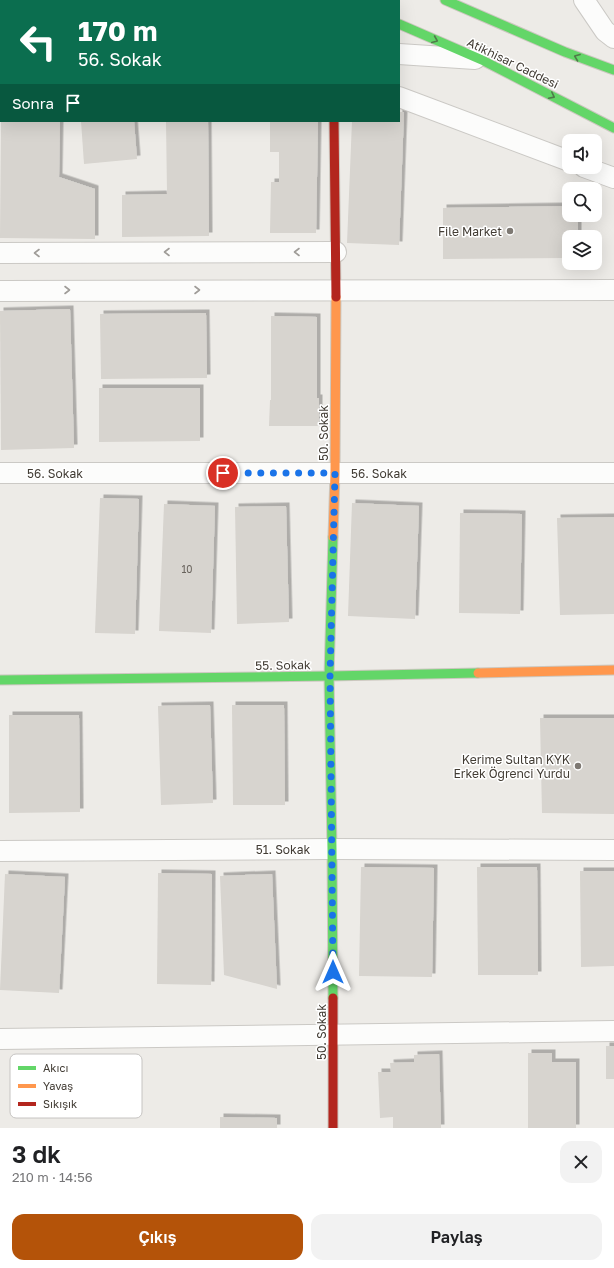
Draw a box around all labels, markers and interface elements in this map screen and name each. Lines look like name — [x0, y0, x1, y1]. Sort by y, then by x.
text: 170 m — [78, 14, 157, 47]
icon: left — [12, 16, 64, 68]
street label: Atikhisar Caddesi — [465, 34, 561, 92]
one-way arrow — [430, 35, 438, 43]
text: 56. Sokak — [78, 48, 162, 70]
one-way arrow — [574, 53, 581, 61]
one-way arrow — [548, 91, 555, 99]
icon: arrive — [62, 92, 84, 114]
text: Sonra — [12, 94, 54, 112]
map controls — [562, 134, 602, 270]
button: sound — [562, 134, 602, 174]
button: search — [562, 182, 602, 222]
place label: File Market — [438, 224, 502, 239]
marker: File Market — [505, 226, 515, 236]
button: layers — [562, 230, 602, 270]
one-way arrow — [164, 248, 170, 256]
one-way arrow — [294, 248, 300, 256]
one-way arrow — [34, 249, 40, 257]
one-way arrow — [64, 286, 70, 294]
one-way arrow — [194, 286, 200, 294]
street label: 50. Sokak — [316, 405, 331, 461]
pin — [206, 456, 240, 490]
icon: arrive — [212, 462, 234, 484]
street label: 56. Sokak — [27, 466, 83, 481]
street label: 56. Sokak — [351, 466, 407, 481]
house number: 10 — [181, 563, 193, 575]
street label: 55. Sokak — [255, 657, 311, 673]
place label: Kerime Sultan KYK Erkek Öğrenci Yurdu — [453, 752, 570, 781]
marker: Kerime Sultan KYK Erkek Öğrenci Yurdu — [573, 761, 583, 771]
street label: 51. Sokak — [256, 842, 310, 857]
position arrow — [312, 951, 354, 993]
street label: 50. Sokak — [314, 1004, 329, 1060]
legend — [10, 1054, 142, 1118]
text: Akıcı — [43, 1061, 68, 1074]
text: Yavaş — [43, 1079, 73, 1092]
text: Sıkışık — [43, 1097, 77, 1110]
text: 3 dk — [12, 1139, 61, 1168]
button: close — [560, 1141, 602, 1183]
text: 210 m · 14:56 — [12, 1169, 93, 1185]
button: Çıkış — [12, 1214, 303, 1260]
button: Paylaş — [311, 1214, 602, 1260]

